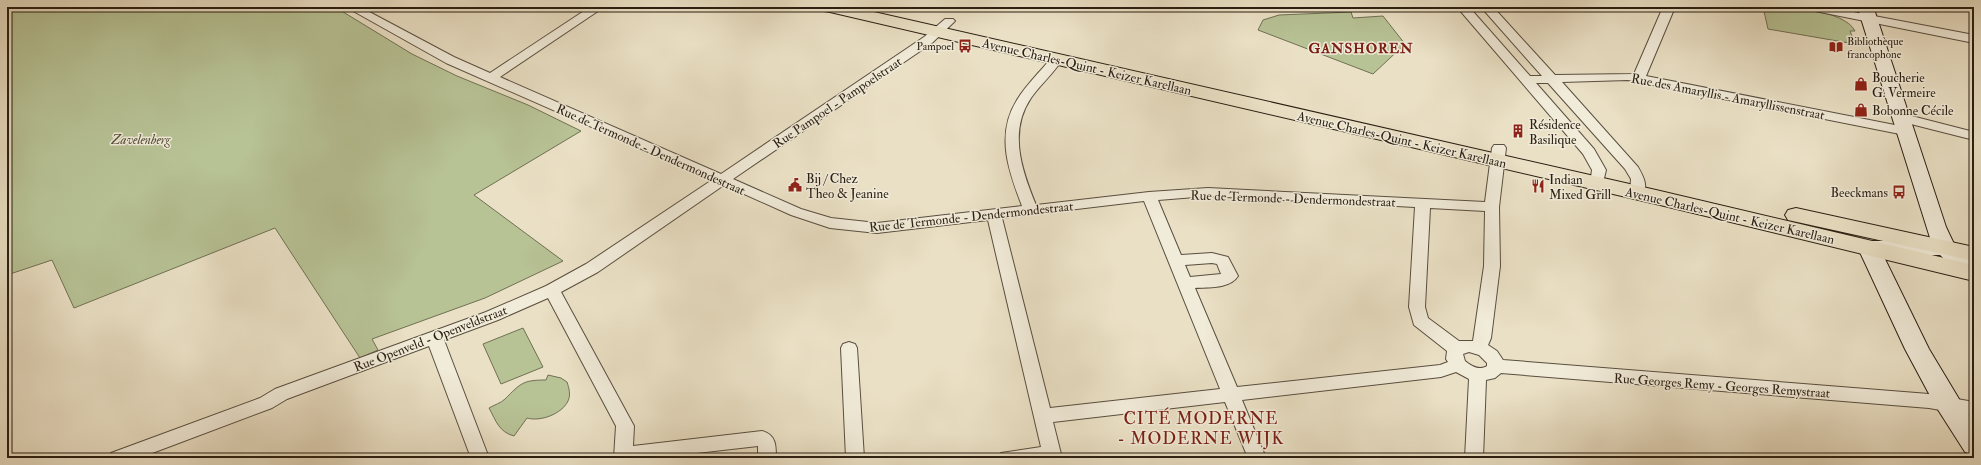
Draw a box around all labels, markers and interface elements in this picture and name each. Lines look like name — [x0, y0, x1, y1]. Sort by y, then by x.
street label: Avenue Charles-Quint - Keizer Karellaan — [980, 35, 1193, 99]
place label: Bibliothèque francophone — [1847, 35, 1904, 62]
bus stop icon: Pampoel — [957, 38, 973, 54]
library icon: Bibliothèque francophone — [1828, 39, 1844, 55]
place label: Pampoel — [917, 40, 954, 54]
district label: GANSHOREN — [1308, 40, 1414, 57]
street label: Rue Pampoel - Pampoelstraat — [770, 54, 906, 153]
street label: Rue des Amaryllis - Amaryllissenstraat — [1630, 70, 1826, 125]
place label: Boucherie G. Vermeire — [1872, 70, 1936, 101]
shop icon: Boucherie G. Vermeire — [1853, 76, 1869, 92]
street label: Rue de Termonde - Dendermondestraat — [554, 101, 748, 199]
shop icon: Bobonne Cécile — [1853, 102, 1869, 118]
place label: Bobonne Cécile — [1872, 103, 1954, 119]
street label: Avenue Charles-Quint - Keizer Karellaan — [1295, 108, 1508, 172]
place label: Résidence Basilique — [1529, 117, 1581, 148]
building icon: Résidence Basilique — [1510, 123, 1526, 139]
park label: Zavelenberg — [111, 132, 172, 148]
place label: Bij / Chez Theo & Jeanine — [806, 171, 889, 202]
place label: Indian Mixed Grill — [1549, 172, 1612, 203]
public building icon: Bij / Chez Theo & Jeanine — [787, 177, 803, 193]
restaurant icon: Indian Mixed Grill — [1530, 178, 1546, 194]
street label: Avenue Charles-Quint - Keizer Karellaan — [1623, 184, 1836, 248]
bus stop icon: Beeckmans — [1891, 184, 1907, 200]
place label: Beeckmans — [1831, 185, 1889, 201]
street label: Rue de Termonde - Dendermondestraat — [1190, 187, 1396, 211]
street label: Rue de Termonde - Dendermondestraat — [868, 198, 1074, 236]
street label: Rue Openveld - Openveldstraat — [351, 302, 510, 377]
street label: Rue Georges Remy - Georges Remystraat — [1613, 370, 1831, 403]
district label: CITÉ MODERNE - MODERNE WIJK — [1118, 407, 1285, 450]

